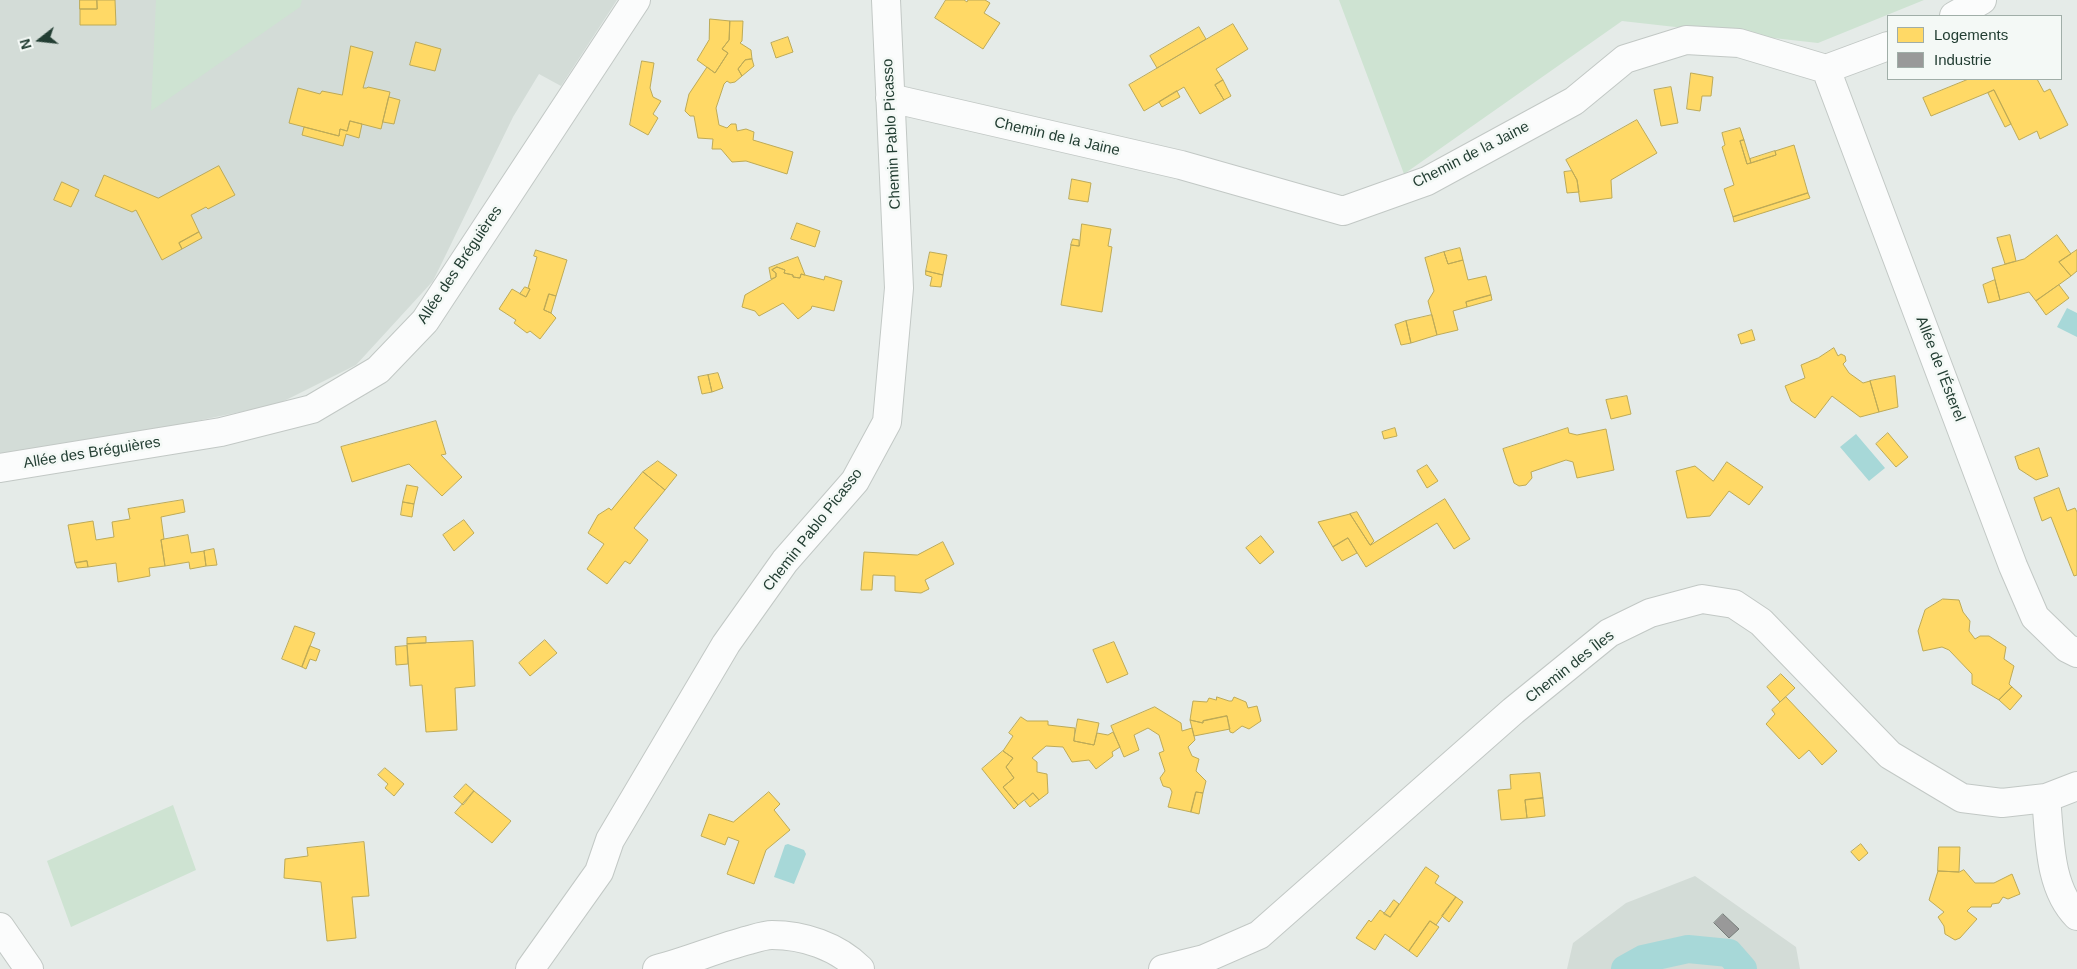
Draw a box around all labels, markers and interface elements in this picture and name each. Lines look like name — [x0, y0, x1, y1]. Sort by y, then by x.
north arrow — [15, 15, 65, 65]
legend — [1887, 15, 2062, 80]
text: Logements — [1934, 26, 2008, 43]
text: N — [16, 37, 35, 51]
text: Industrie — [1934, 51, 1992, 68]
street label: Chemin Pablo Picasso — [879, 58, 905, 210]
street label: Chemin de la Jaine — [992, 114, 1122, 160]
street label: Chemin de la Jaine — [1410, 118, 1532, 192]
street label: Allée des Bréguières — [414, 203, 506, 327]
street label: Allée de l'Ésterel — [1912, 314, 1968, 424]
street label: Allée des Bréguières — [22, 433, 162, 473]
street label: Chemin Pablo Picasso — [759, 465, 867, 595]
street label: Chemin des Îles — [1522, 627, 1618, 707]

